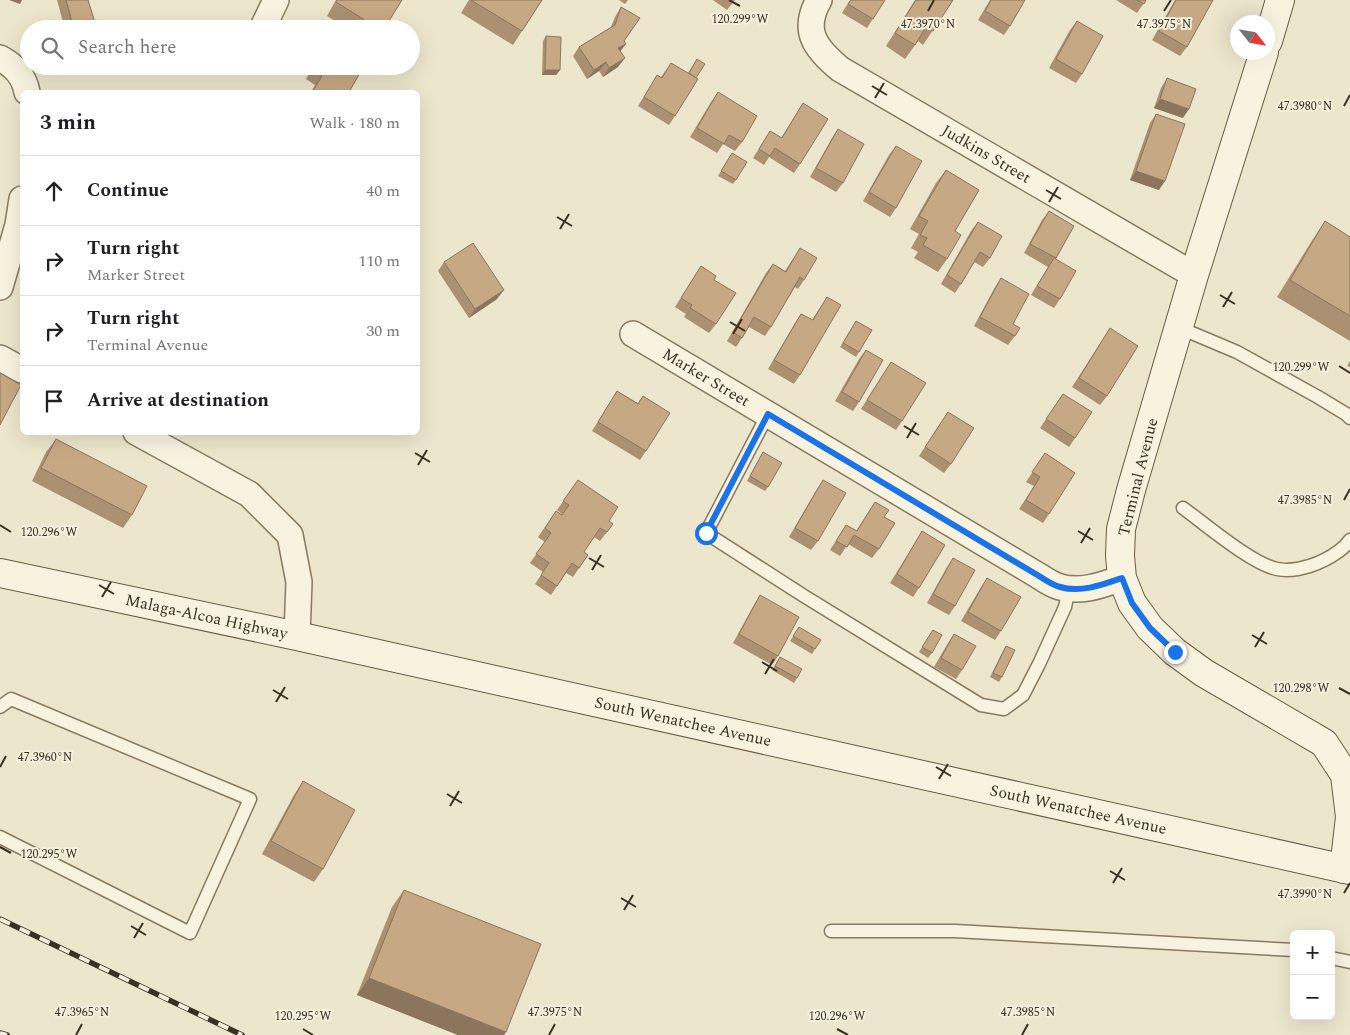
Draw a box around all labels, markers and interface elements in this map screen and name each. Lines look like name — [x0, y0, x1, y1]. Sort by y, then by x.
text: 120.299°W — [712, 10, 769, 29]
text: 47.3970°N — [901, 15, 955, 34]
text: 47.3975°N — [1137, 15, 1191, 34]
north arrow — [1230, 15, 1275, 60]
search box — [20, 20, 420, 75]
text: Search here — [78, 33, 177, 62]
icon: search — [38, 34, 66, 62]
text: 47.3980°N — [1278, 97, 1332, 116]
text: 3 min — [40, 107, 96, 139]
text: Walk · 180 m — [309, 111, 400, 135]
street label: Judkins Street — [937, 119, 1036, 190]
text: Continue — [87, 176, 169, 205]
icon: ahead — [40, 177, 68, 205]
text: 40 m — [366, 179, 400, 203]
text: Turn right — [87, 234, 180, 263]
icon: right — [40, 247, 68, 275]
text: 110 m — [358, 249, 400, 273]
text: Marker Street — [87, 263, 185, 287]
text: Turn right — [87, 304, 180, 333]
icon: right — [40, 317, 68, 345]
text: 30 m — [366, 319, 400, 343]
text: Terminal Avenue — [87, 333, 208, 357]
street label: Marker Street — [658, 342, 755, 413]
text: 120.299°W — [1273, 358, 1330, 377]
text: Arrive at destination — [87, 386, 269, 415]
icon: arrive — [40, 387, 68, 415]
street label: Terminal Avenue — [1112, 415, 1164, 539]
text: 47.3985°N — [1278, 491, 1332, 510]
route start — [695, 522, 718, 545]
text: 120.296°W — [21, 523, 78, 542]
street label: Malaga-Alcoa Highway — [123, 588, 291, 646]
route end — [1164, 641, 1187, 664]
text: 120.298°W — [1273, 679, 1330, 698]
street label: South Wenatchee Avenue — [592, 690, 774, 753]
text: 47.3960°N — [18, 748, 72, 767]
street label: South Wenatchee Avenue — [988, 778, 1169, 841]
text: 120.295°W — [21, 845, 78, 864]
text: 47.3990°N — [1278, 885, 1332, 904]
map controls — [1290, 930, 1335, 1020]
button: + — [1290, 930, 1335, 975]
button: − — [1290, 975, 1335, 1020]
text: 47.3965°N — [55, 1003, 109, 1022]
text: 47.3975°N — [528, 1003, 582, 1022]
text: 47.3985°N — [1001, 1003, 1055, 1022]
text: 120.295°W — [275, 1007, 332, 1026]
text: 120.296°W — [809, 1007, 866, 1026]

